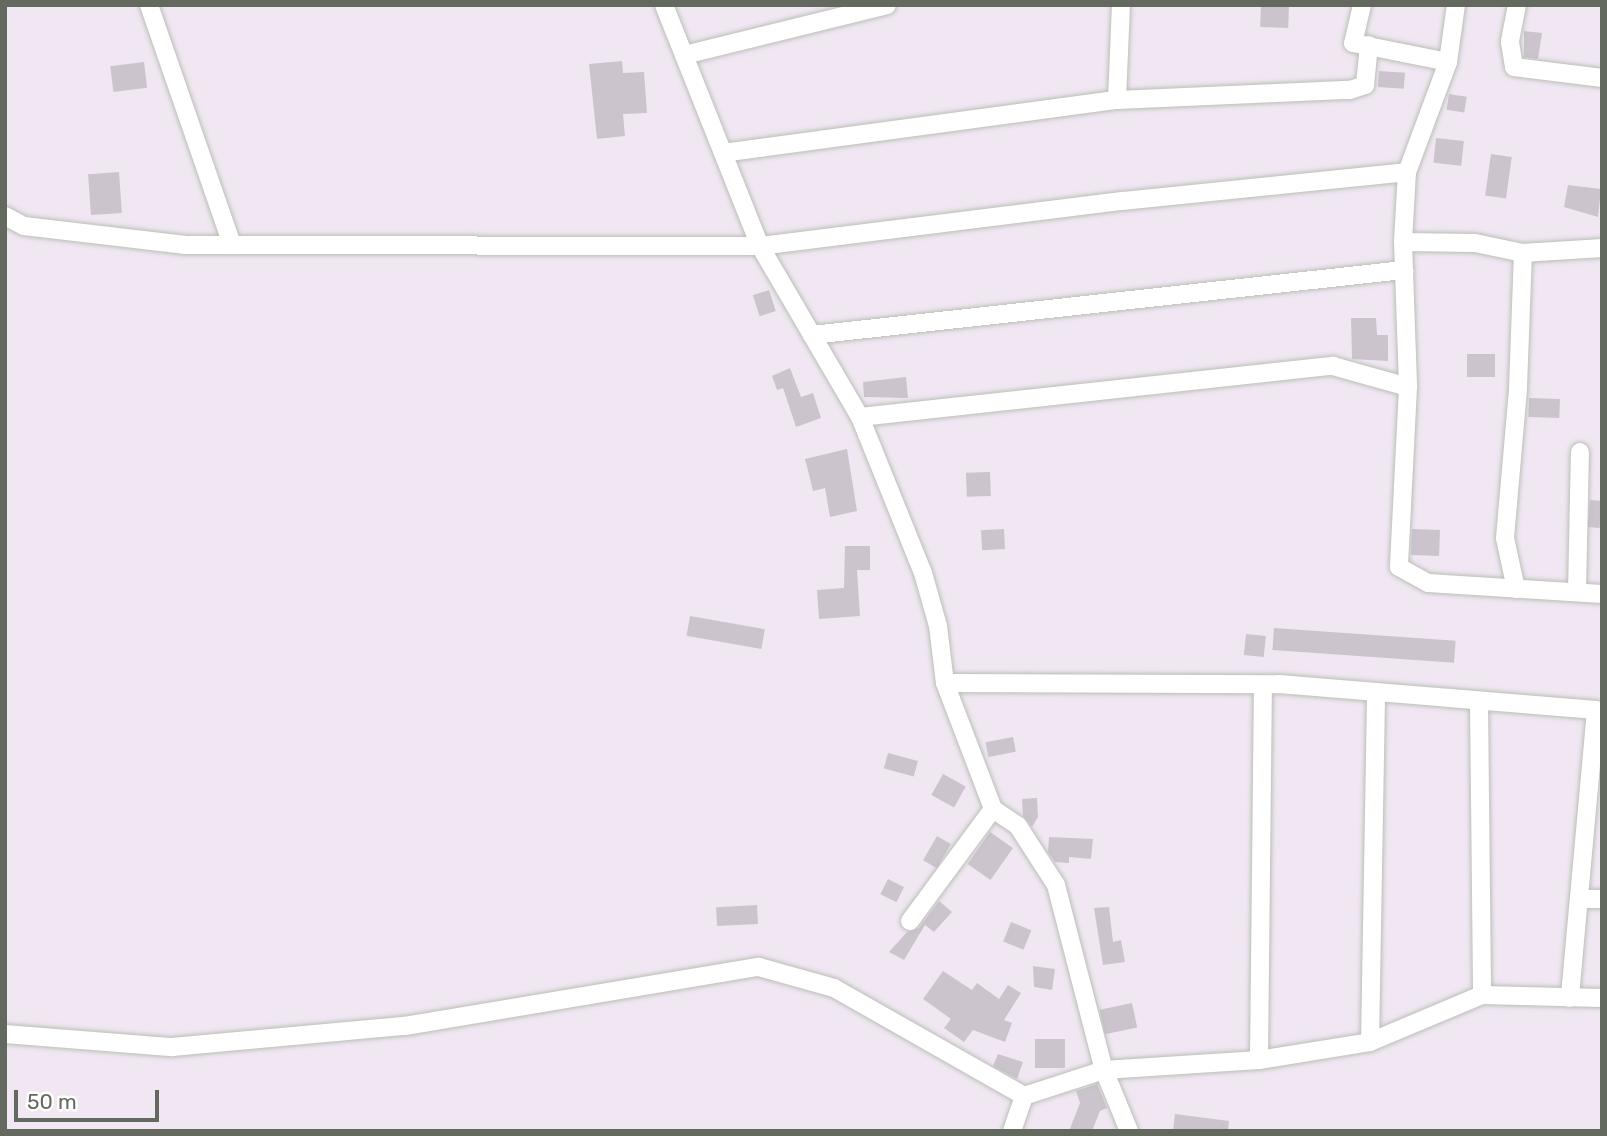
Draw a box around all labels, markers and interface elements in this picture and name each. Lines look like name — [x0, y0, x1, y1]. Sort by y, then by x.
scale bar — [18, 1076, 163, 1120]
text: 50 m — [27, 1089, 77, 1114]

